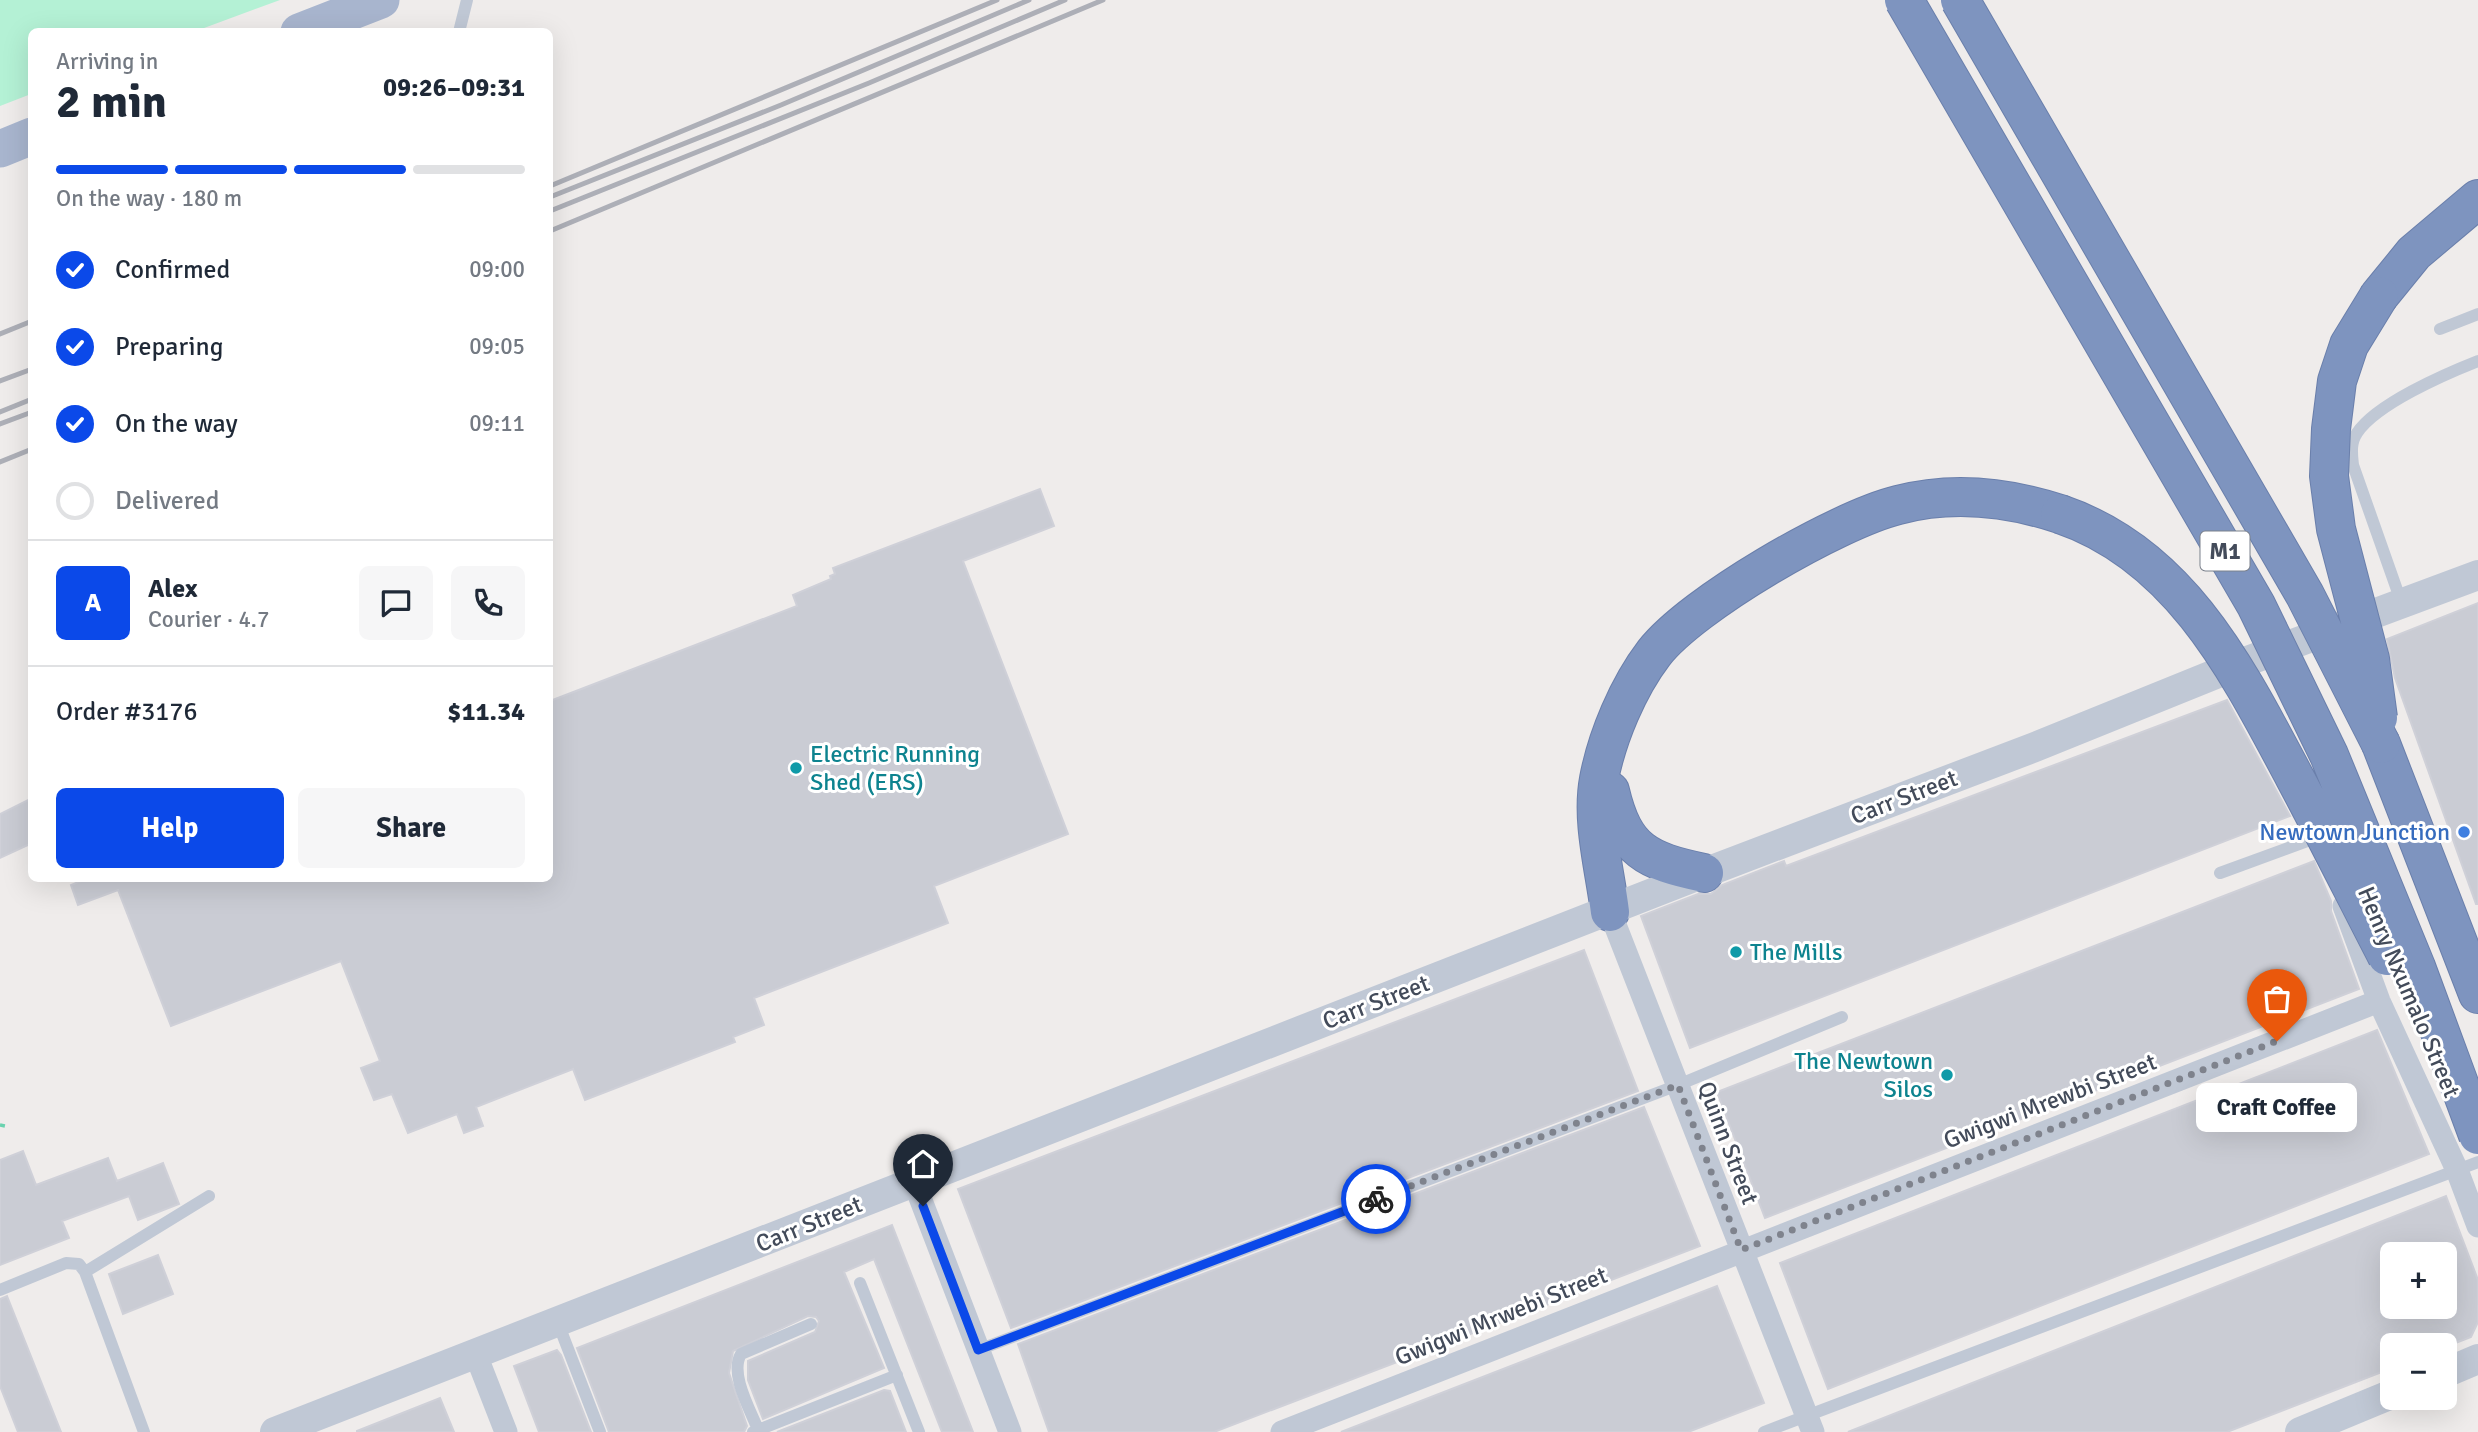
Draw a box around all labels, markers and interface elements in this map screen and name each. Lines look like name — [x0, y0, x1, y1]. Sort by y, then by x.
text: Arriving in — [56, 47, 158, 76]
text: 09:26–09:31 — [383, 72, 525, 104]
text: 2 min — [56, 74, 167, 130]
text: On the way · 180 m — [56, 184, 242, 213]
icon: check — [56, 251, 94, 289]
text: Confirmed — [115, 254, 230, 286]
text: 09:00 — [469, 255, 525, 284]
icon: check — [56, 328, 94, 366]
text: Preparing — [115, 331, 223, 363]
text: 09:05 — [469, 332, 525, 361]
icon: check — [56, 405, 94, 443]
text: On the way — [115, 408, 238, 440]
text: 09:11 — [469, 409, 525, 438]
text: Delivered — [115, 485, 220, 517]
road number: M1 — [2200, 531, 2250, 570]
button: chat — [359, 566, 433, 640]
button: phone — [451, 566, 525, 640]
text: Alex — [148, 573, 198, 605]
text: A — [85, 587, 101, 619]
text: Courier · 4.7 — [148, 605, 269, 634]
text: Order #3176 — [56, 696, 197, 728]
text: $11.34 — [447, 696, 525, 728]
place label: Electric Running Shed (ERS) — [810, 739, 980, 797]
marker: Electric Running Shed (ERS) — [788, 760, 804, 776]
street label: Carr Street — [1846, 763, 1962, 831]
button: Help — [56, 788, 284, 868]
button: Share — [298, 788, 525, 868]
place label: Newtown Junction — [2259, 817, 2450, 847]
marker: Newtown Junction — [2456, 824, 2472, 840]
street label: Henry Nxumalo Street — [2351, 882, 2467, 1102]
place label: The Mills — [1750, 937, 1842, 967]
marker: The Mills — [1728, 944, 1744, 960]
street label: Carr Street — [1318, 968, 1434, 1036]
pin — [2247, 969, 2307, 1041]
icon: bag — [2258, 980, 2296, 1018]
place label: The Newtown Silos — [1794, 1046, 1933, 1104]
street label: Gwigwi Mrewbi Street — [1939, 1047, 2161, 1155]
marker: The Newtown Silos — [1939, 1067, 1955, 1083]
street label: Quinn Street — [1691, 1077, 1765, 1209]
callout: Craft Coffee — [2196, 1083, 2358, 1132]
text: Craft Coffee — [2217, 1093, 2336, 1122]
pin — [893, 1134, 953, 1206]
icon: home — [904, 1145, 942, 1183]
courier — [1341, 1164, 1411, 1234]
icon: bike — [1357, 1180, 1395, 1218]
street label: Carr Street — [751, 1189, 867, 1259]
map controls — [2380, 1242, 2457, 1410]
button: + — [2380, 1242, 2457, 1319]
street label: Gwigwi Mrwebi Street — [1390, 1260, 1612, 1372]
button: − — [2380, 1333, 2457, 1410]

